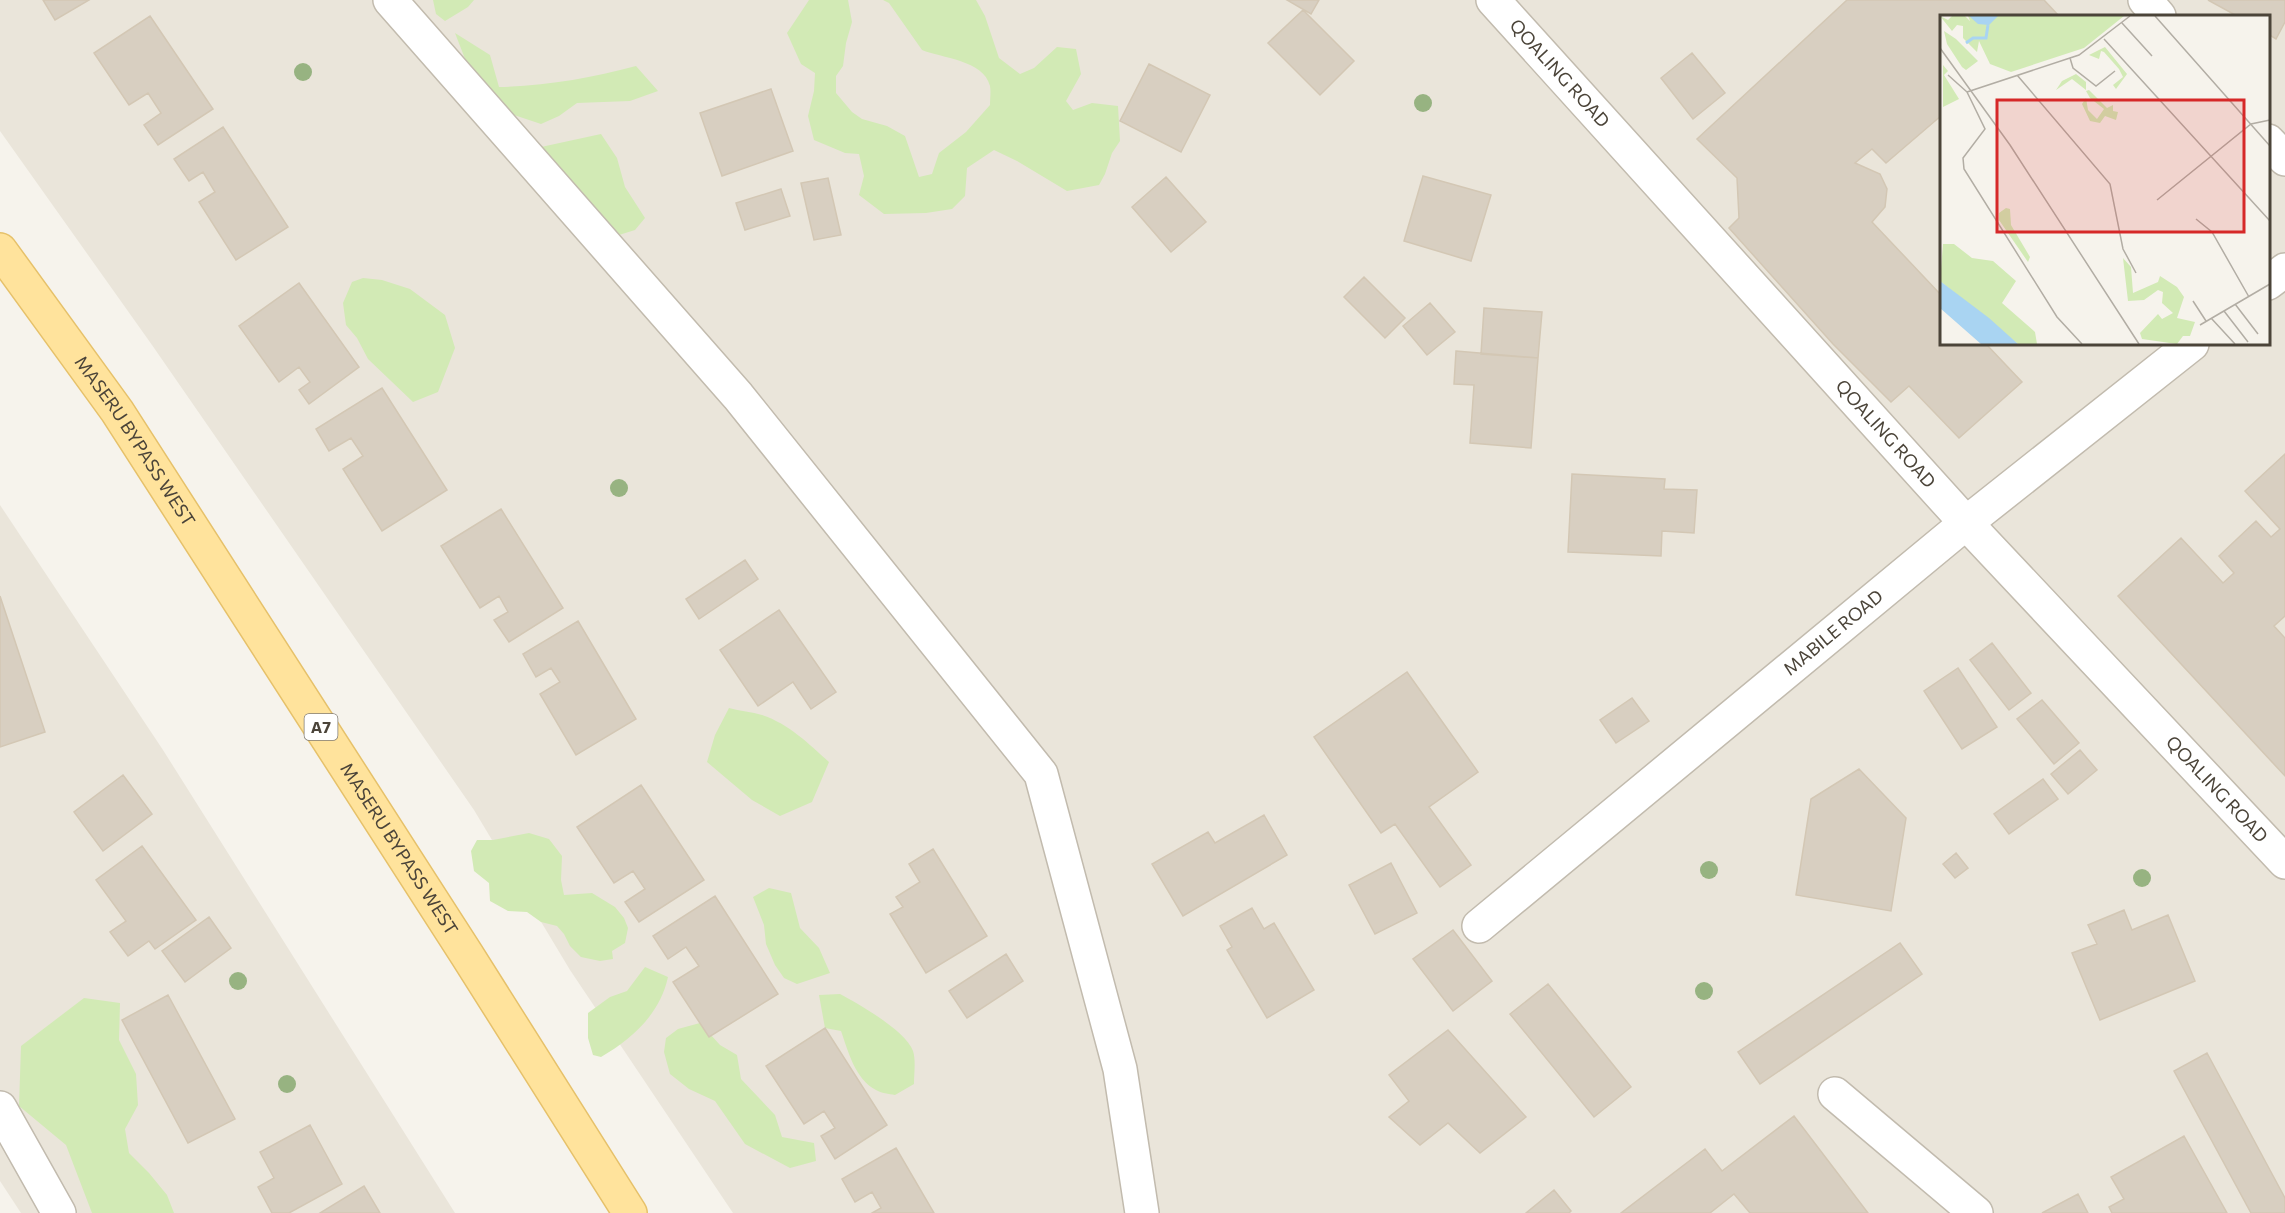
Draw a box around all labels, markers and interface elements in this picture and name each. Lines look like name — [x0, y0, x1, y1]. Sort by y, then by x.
street label: QOALING ROAD — [1506, 14, 1615, 132]
inset map — [1940, 15, 2270, 345]
street label: MASERU BYPASS WEST — [71, 351, 200, 530]
street label: QOALING ROAD — [1832, 374, 1941, 492]
street label: MABILE ROAD — [1779, 584, 1887, 679]
road number: A7 — [304, 714, 338, 740]
street label: QOALING ROAD — [2162, 731, 2273, 847]
street label: MASERU BYPASS WEST — [336, 758, 463, 939]

